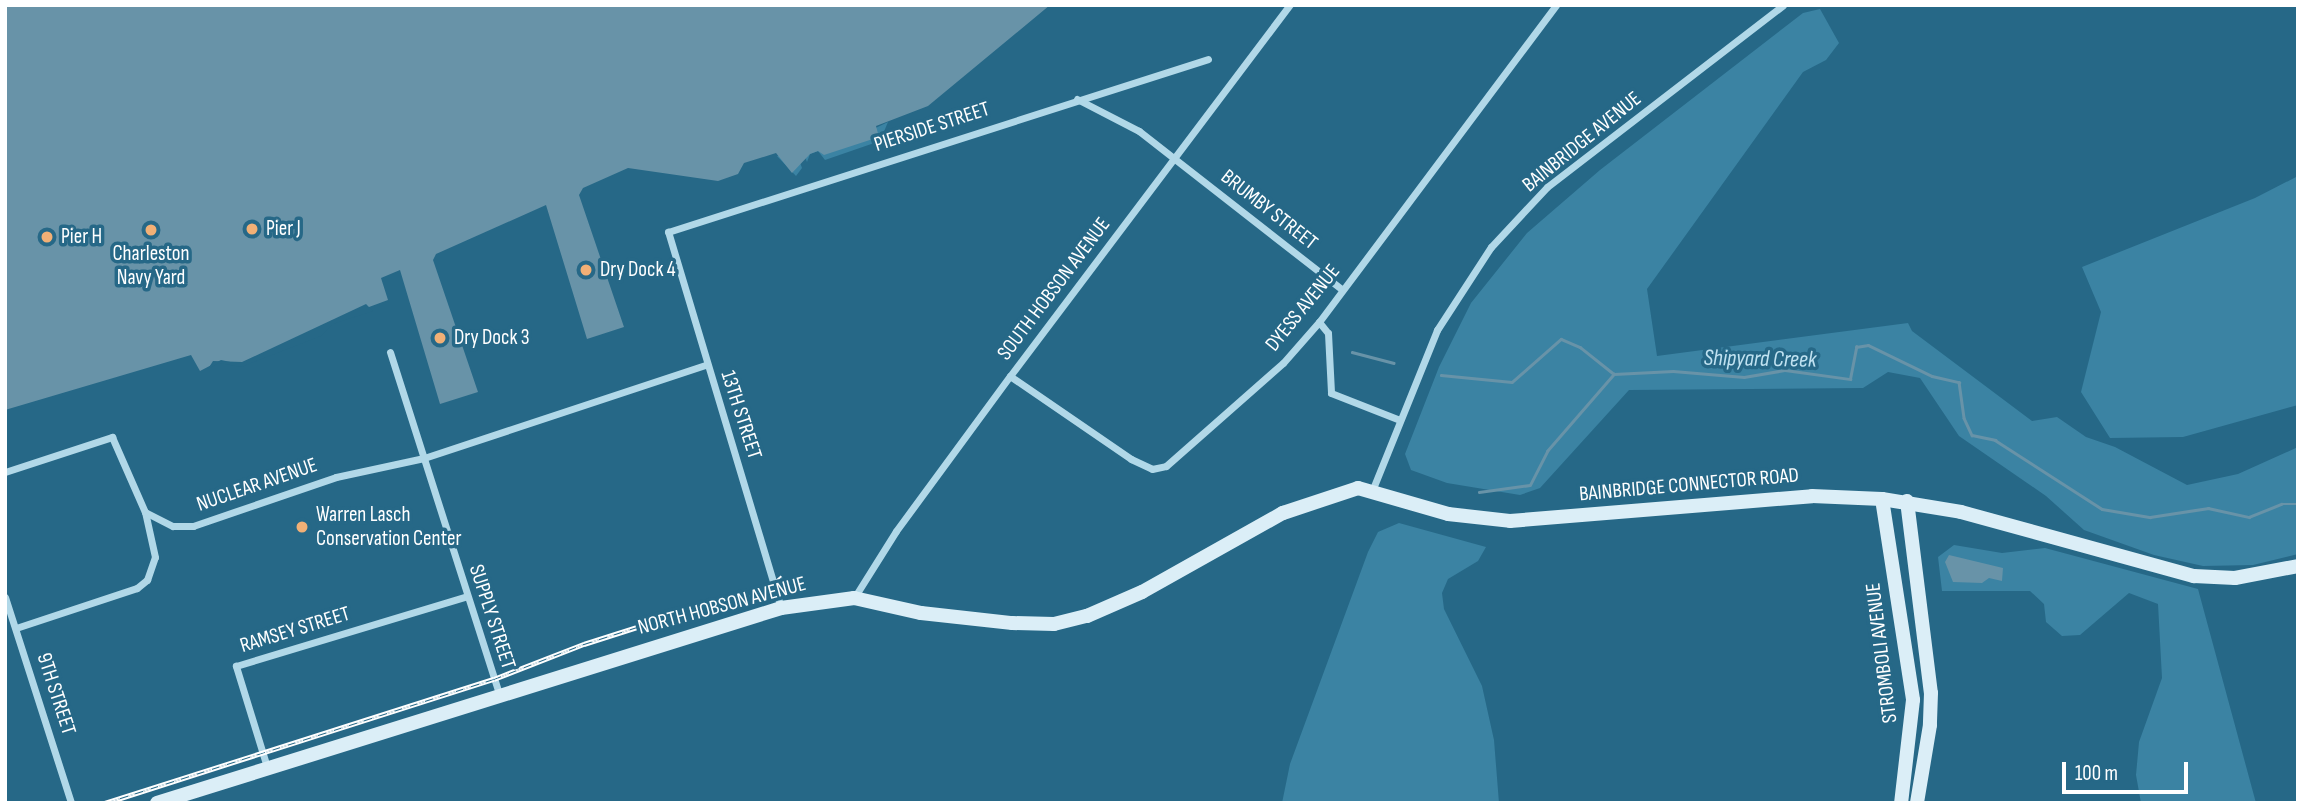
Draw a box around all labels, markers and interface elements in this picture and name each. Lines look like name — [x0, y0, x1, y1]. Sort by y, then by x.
street label: BAINBRIDGE AVENUE — [1517, 86, 1647, 198]
street label: PIERSIDE STREET — [871, 96, 993, 158]
street label: BRUMBY STREET — [1216, 164, 1322, 256]
street label: SOUTH HOBSON AVENUE — [992, 213, 1116, 365]
place label: Pier J — [266, 216, 301, 242]
marker: Pier J — [244, 221, 260, 237]
marker: Charleston Navy Yard — [143, 222, 159, 238]
place label: Pier H — [61, 224, 102, 250]
marker: Pier H — [39, 229, 55, 245]
place label: Charleston Navy Yard — [112, 241, 190, 291]
place label: Dry Dock 4 — [600, 257, 676, 283]
street label: DYESS AVENUE — [1260, 259, 1346, 357]
marker: Dry Dock 4 — [578, 262, 594, 278]
place label: Dry Dock 3 — [454, 325, 530, 351]
marker: Dry Dock 3 — [432, 330, 448, 346]
water label: Shipyard Creek — [1703, 344, 1817, 374]
street label: 13TH STREET — [715, 368, 767, 462]
street label: NUCLEAR AVENUE — [193, 453, 321, 517]
street label: BAINBRIDGE CONNECTOR ROAD — [1578, 463, 1800, 507]
place label: Warren Lasch Conservation Center — [316, 502, 461, 552]
marker: Warren Lasch Conservation Center — [294, 519, 310, 535]
street label: SUPPLY STREET — [463, 561, 521, 673]
street label: NORTH HOBSON AVENUE — [635, 571, 809, 641]
street label: STROMBOLI AVENUE — [1861, 581, 1903, 725]
street label: RAMSEY STREET — [237, 601, 353, 659]
street label: 9TH STREET — [31, 650, 81, 738]
scale bar — [2065, 748, 2191, 792]
text: 100 m — [2075, 761, 2118, 786]

